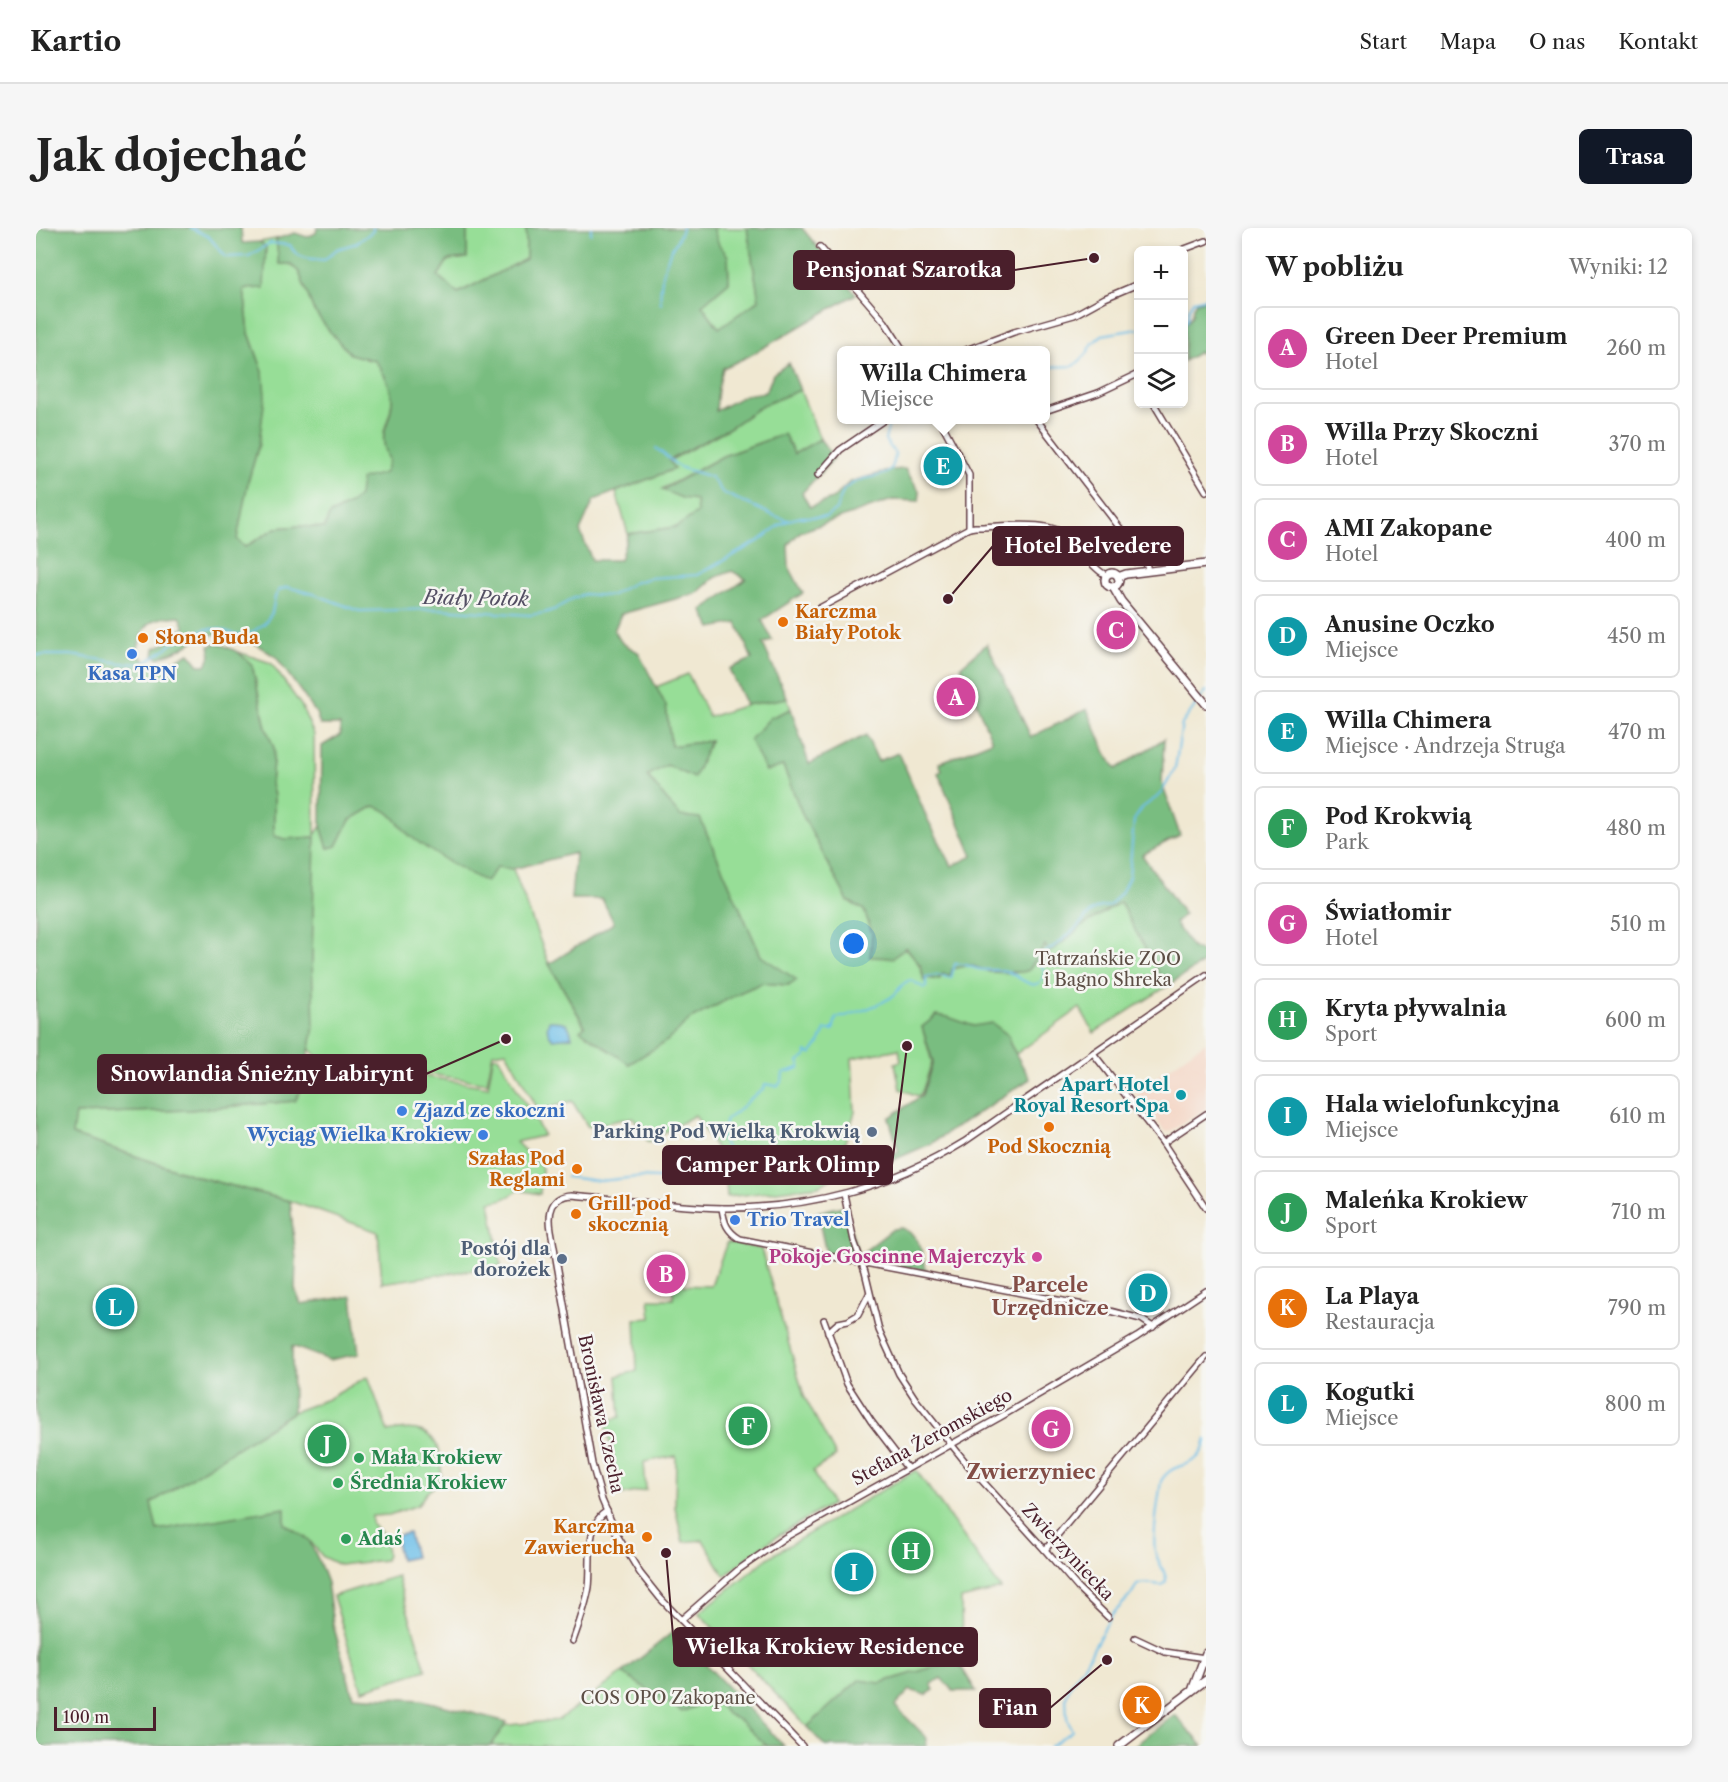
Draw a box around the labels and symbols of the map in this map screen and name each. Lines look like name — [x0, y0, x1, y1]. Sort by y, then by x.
callout: Pensjonat Szarotka — [794, 251, 1014, 289]
text: Pensjonat Szarotka — [806, 258, 1002, 282]
pin: E — [924, 444, 962, 488]
callout: Hotel Belvedere — [993, 527, 1183, 565]
text: Hotel Belvedere — [1005, 534, 1171, 558]
water label: Biały Potok — [421, 585, 530, 611]
place label: Karczma Biały Potok — [795, 601, 902, 644]
pin: C — [1096, 608, 1136, 652]
marker: Karczma Biały Potok — [776, 615, 790, 629]
place label: Słona Buda — [155, 627, 260, 649]
marker: Słona Buda — [136, 631, 150, 645]
marker: Kasa TPN — [125, 647, 139, 661]
place label: Kasa TPN — [87, 663, 177, 685]
pin: A — [936, 674, 976, 720]
your location — [839, 929, 868, 958]
park label: Tatrzańskie ZOO i Bagno Shreka — [1035, 948, 1181, 991]
callout: Snowlandia Śnieżny Labirynt — [98, 1055, 426, 1093]
text: Snowlandia Śnieżny Labirynt — [111, 1061, 413, 1086]
place label: Apart Hotel Royal Resort Spa — [1013, 1074, 1170, 1117]
marker: Apart Hotel Royal Resort Spa — [1174, 1088, 1188, 1102]
place label: Zjazd ze skoczni — [414, 1100, 566, 1122]
marker: Zjazd ze skoczni — [395, 1104, 409, 1118]
marker: Pod Skocznią — [1042, 1120, 1056, 1134]
place label: Parking Pod Wielką Krokwią — [593, 1121, 861, 1143]
place label: Wyciąg Wielka Krokiew — [246, 1124, 472, 1146]
marker: Parking Pod Wielką Krokwią — [865, 1125, 879, 1139]
marker: Wyciąg Wielka Krokiew — [476, 1128, 490, 1142]
place label: Pod Skocznią — [987, 1136, 1111, 1158]
callout: Camper Park Olimp — [663, 1146, 892, 1184]
place label: Szałas Pod Reglami — [468, 1148, 566, 1191]
text: Camper Park Olimp — [676, 1153, 880, 1177]
marker: Szałas Pod Reglami — [570, 1162, 584, 1176]
place label: Grill pod skocznią — [588, 1193, 671, 1236]
marker: Grill pod skocznią — [569, 1207, 583, 1221]
place label: Trio Travel — [747, 1209, 850, 1231]
marker: Trio Travel — [728, 1213, 742, 1227]
place label: Postój dla dorożek — [461, 1238, 551, 1281]
place label: Pokoje Goscinne Majerczyk — [769, 1246, 1026, 1268]
marker: Pokoje Goscinne Majerczyk — [1030, 1250, 1044, 1264]
marker: Postój dla dorożek — [555, 1252, 569, 1266]
pin: B — [646, 1252, 686, 1296]
pin: D — [1128, 1270, 1168, 1316]
district label: Parcele Urzędnicze — [991, 1273, 1109, 1320]
pin: L — [96, 1284, 134, 1330]
street label: Bronisława Czecha — [573, 1333, 629, 1496]
street label: Stefana Żeromskiego — [847, 1383, 1016, 1490]
pin: F — [728, 1404, 768, 1448]
pin: G — [1032, 1406, 1070, 1452]
pin: J — [308, 1422, 346, 1466]
place label: Mała Krokiew — [371, 1447, 503, 1469]
marker: Mała Krokiew — [352, 1451, 366, 1465]
district label: Zwierzyniec — [967, 1460, 1095, 1484]
place label: Średnia Krokiew — [350, 1471, 508, 1494]
marker: Średnia Krokiew — [331, 1476, 345, 1490]
street label: Zwierzyniecka — [1017, 1499, 1119, 1605]
place label: Karczma Zawierucha — [524, 1516, 636, 1559]
place label: Adaś — [357, 1528, 402, 1550]
pin: H — [892, 1528, 930, 1574]
marker: Karczma Zawierucha — [640, 1530, 654, 1544]
marker: Adaś — [339, 1532, 353, 1546]
pin: I — [834, 1550, 874, 1594]
callout: Wielka Krokiew Residence — [674, 1628, 977, 1666]
text: Wielka Krokiew Residence — [685, 1635, 964, 1659]
pin: K — [1122, 1682, 1162, 1728]
park label: COS OPO Zakopane — [580, 1687, 756, 1709]
callout: Fian — [980, 1689, 1050, 1727]
text: Fian — [992, 1696, 1038, 1720]
scale bar — [54, 1704, 156, 1732]

